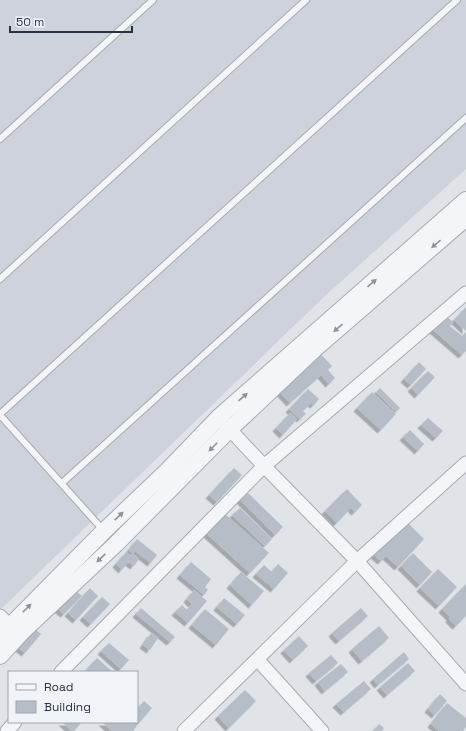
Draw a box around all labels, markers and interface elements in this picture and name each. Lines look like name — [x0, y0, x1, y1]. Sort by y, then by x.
scale bar — [10, 8, 132, 34]
text: 50 m — [16, 14, 44, 30]
one-way arrow — [431, 239, 442, 248]
one-way arrow — [367, 278, 377, 288]
one-way arrow — [333, 324, 343, 333]
one-way arrow — [237, 392, 248, 401]
one-way arrow — [208, 442, 218, 452]
one-way arrow — [114, 512, 124, 521]
one-way arrow — [96, 553, 106, 563]
one-way arrow — [22, 603, 32, 613]
legend — [8, 671, 138, 723]
text: Road — [44, 679, 73, 695]
text: Building — [44, 699, 91, 715]

